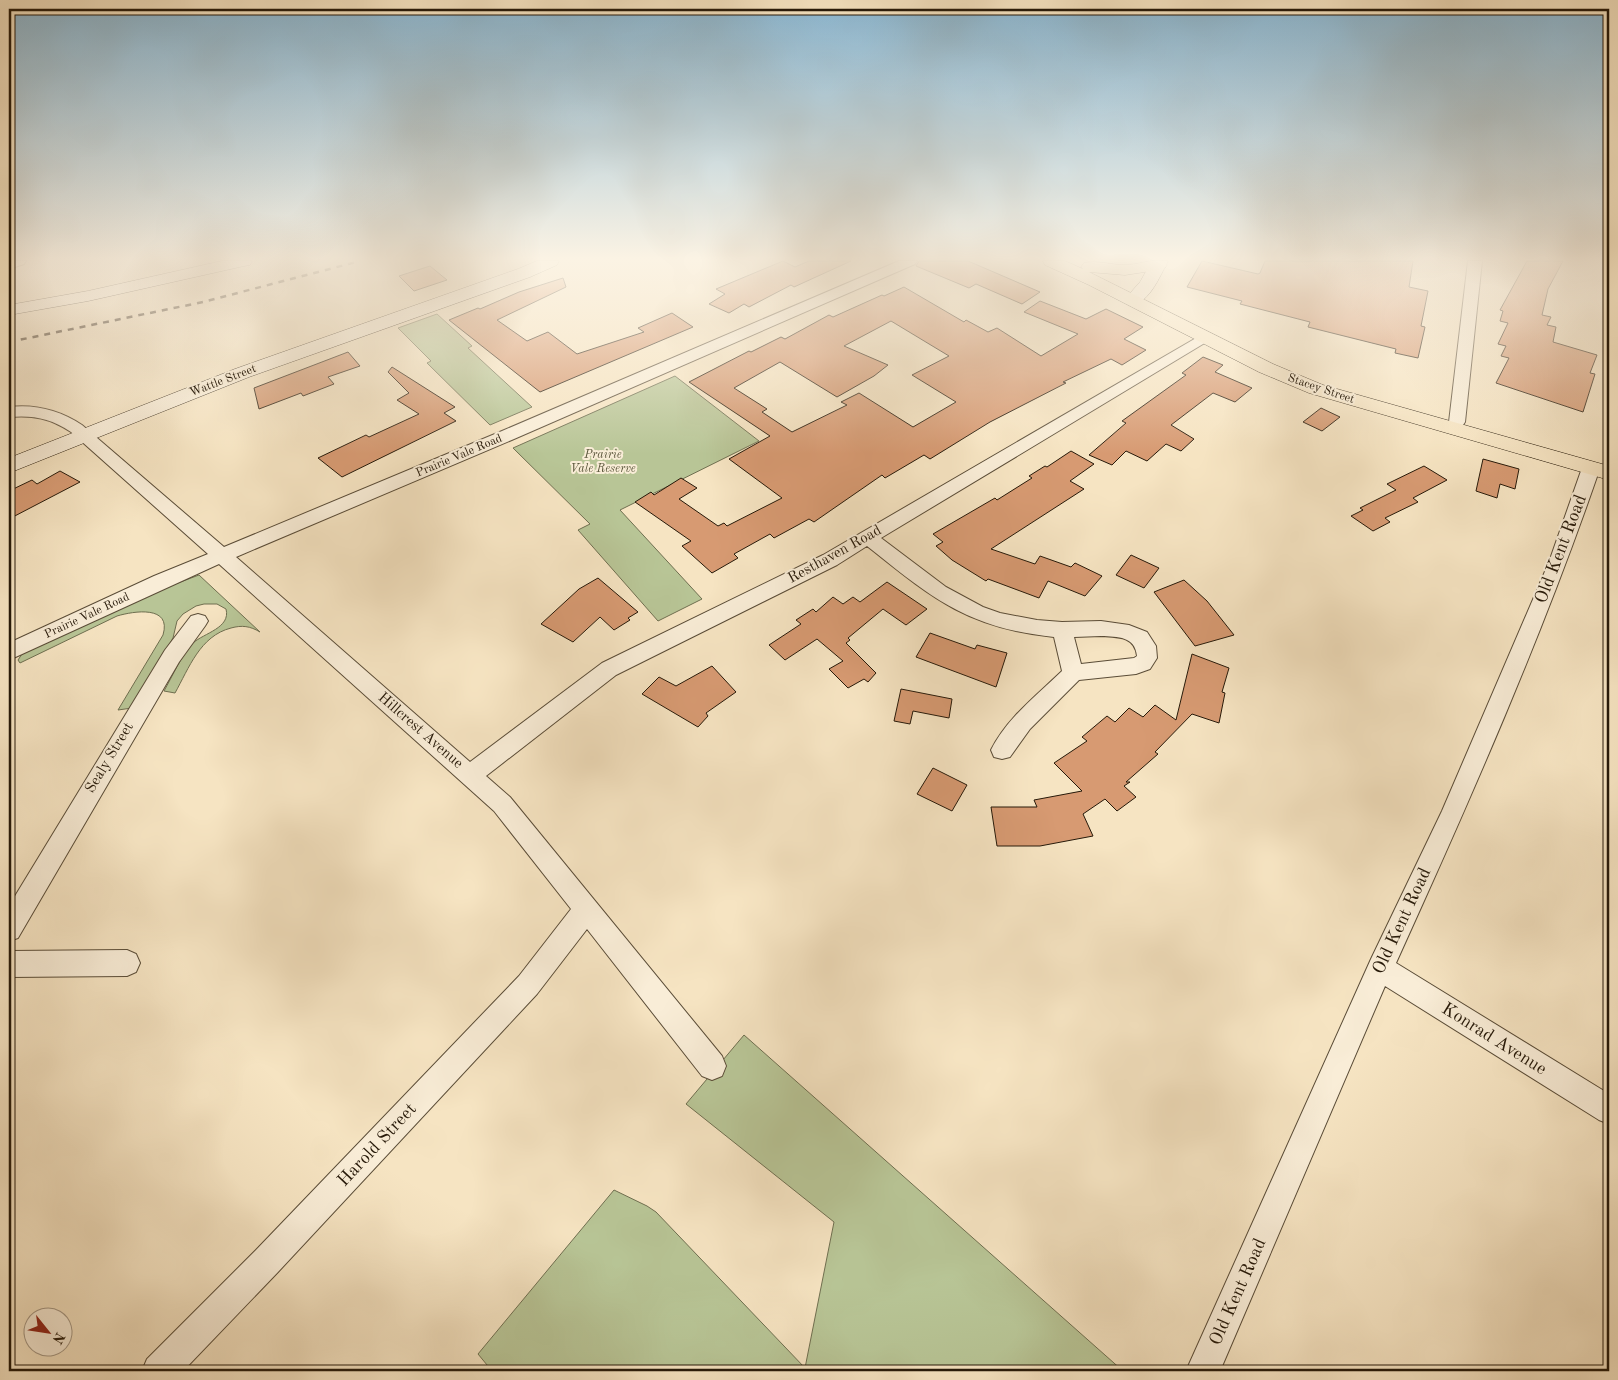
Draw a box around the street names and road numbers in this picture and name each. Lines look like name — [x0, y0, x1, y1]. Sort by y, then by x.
street label: Wattle Street — [188, 363, 258, 399]
street label: Stacey Street — [1286, 372, 1356, 406]
street label: Prairie Vale Road — [414, 432, 504, 480]
street label: Old Kent Road — [1532, 492, 1590, 606]
street label: Resthaven Road — [786, 523, 884, 587]
street label: Prairie Vale Road — [43, 591, 131, 641]
street label: Hillcrest Avenue — [375, 690, 465, 772]
street label: Sealy Street — [83, 720, 137, 796]
street label: Old Kent Road — [1370, 865, 1434, 977]
street label: Konrad Avenue — [1438, 1000, 1550, 1078]
street label: Harold Street — [334, 1100, 420, 1190]
street label: Old Kent Road — [1206, 1236, 1270, 1348]

